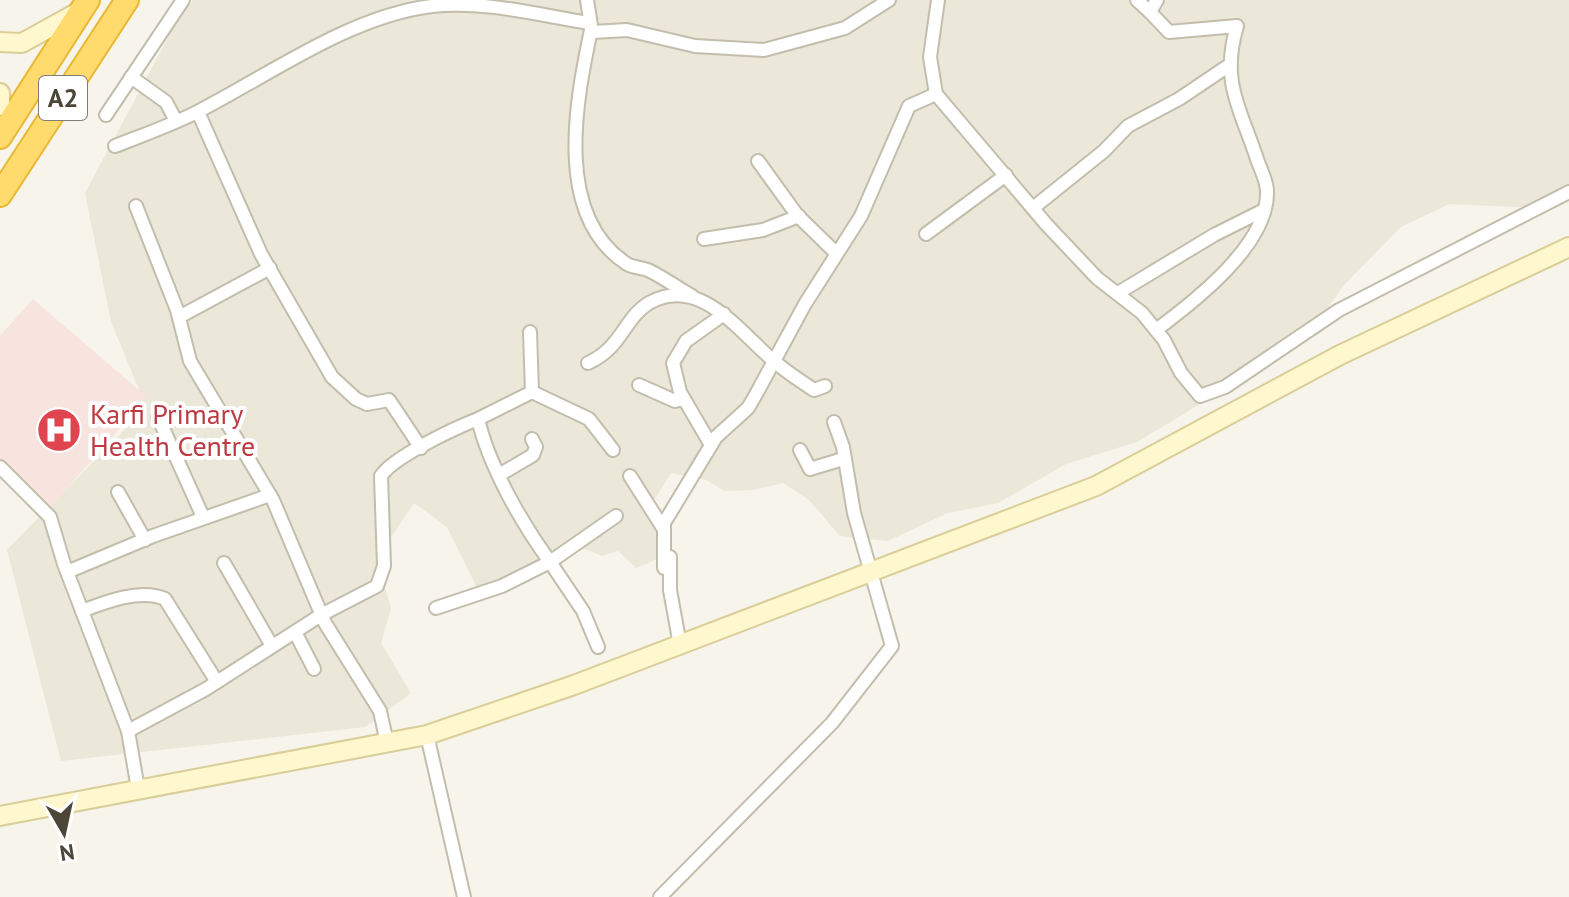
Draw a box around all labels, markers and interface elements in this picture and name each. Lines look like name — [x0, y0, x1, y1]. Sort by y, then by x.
road number: A2 — [39, 76, 87, 120]
place label: Karfi Primary Health Centre — [90, 395, 255, 464]
hospital icon: Karfi Primary Health Centre — [35, 406, 83, 454]
north arrow — [24, 793, 104, 873]
text: N — [58, 838, 76, 868]

